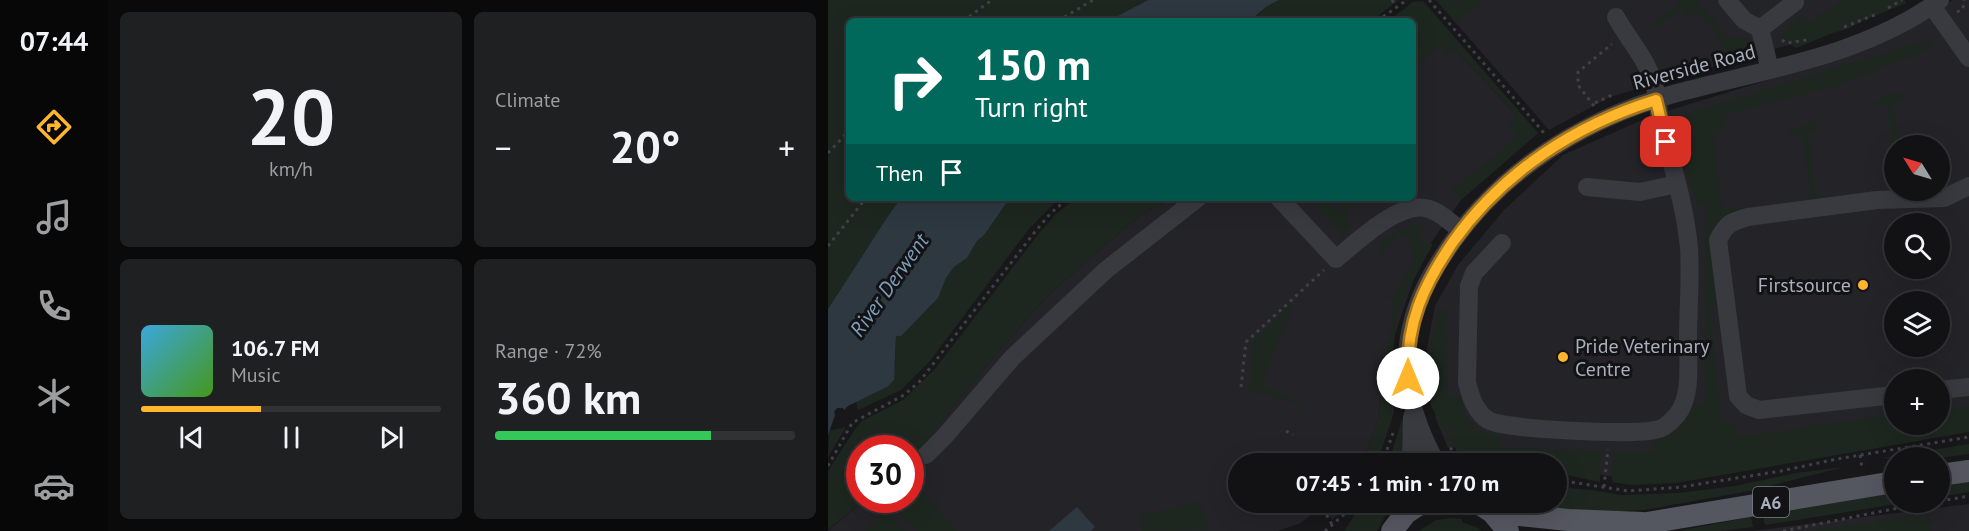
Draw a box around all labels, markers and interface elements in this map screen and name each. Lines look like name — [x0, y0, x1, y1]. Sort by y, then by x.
text: 07:44 — [20, 24, 88, 58]
text: 150 m — [975, 37, 1091, 92]
street label: Riverside Road — [1630, 38, 1758, 96]
icon: right — [876, 42, 954, 120]
text: 20 — [247, 66, 335, 167]
text: Climate — [495, 87, 561, 113]
text: Turn right — [975, 90, 1088, 124]
icon: directions — [33, 106, 75, 148]
pin — [1640, 116, 1691, 167]
text: 20° — [610, 117, 680, 175]
icon: arrive — [1649, 125, 1682, 158]
text: − — [495, 126, 512, 169]
text: + — [778, 126, 795, 169]
north arrow — [1884, 135, 1950, 201]
map controls — [1884, 135, 1950, 513]
text: km/h — [269, 156, 313, 182]
icon: arrive — [935, 156, 968, 189]
text: Then — [876, 159, 923, 187]
icon: music — [33, 196, 75, 238]
button: search — [1884, 213, 1950, 279]
water label: River Derwent — [844, 227, 935, 342]
place label: Firstsource — [1758, 272, 1851, 298]
marker: Firstsource — [1856, 278, 1870, 292]
icon: phone — [33, 285, 75, 327]
button: layers — [1884, 291, 1950, 357]
place label: Pride Veterinary Centre — [1575, 333, 1710, 382]
text: 106.7 FM — [231, 334, 319, 362]
text: Range · 72% — [495, 338, 602, 364]
position arrow — [1376, 346, 1440, 410]
marker: Pride Veterinary Centre — [1556, 350, 1570, 364]
text: Music — [231, 362, 280, 388]
text: 360 km — [495, 368, 641, 426]
button: + — [1884, 369, 1950, 435]
icon: climate — [33, 375, 75, 417]
icon: previous — [175, 421, 208, 454]
icon: pause — [275, 421, 308, 454]
icon: next — [375, 421, 408, 454]
speed limit sign: 30 — [846, 435, 924, 513]
button: − — [1884, 447, 1950, 513]
icon: car — [33, 465, 75, 507]
text: 07:45 · 1 min · 170 m — [1296, 469, 1499, 497]
road number: A6 — [1753, 487, 1789, 517]

